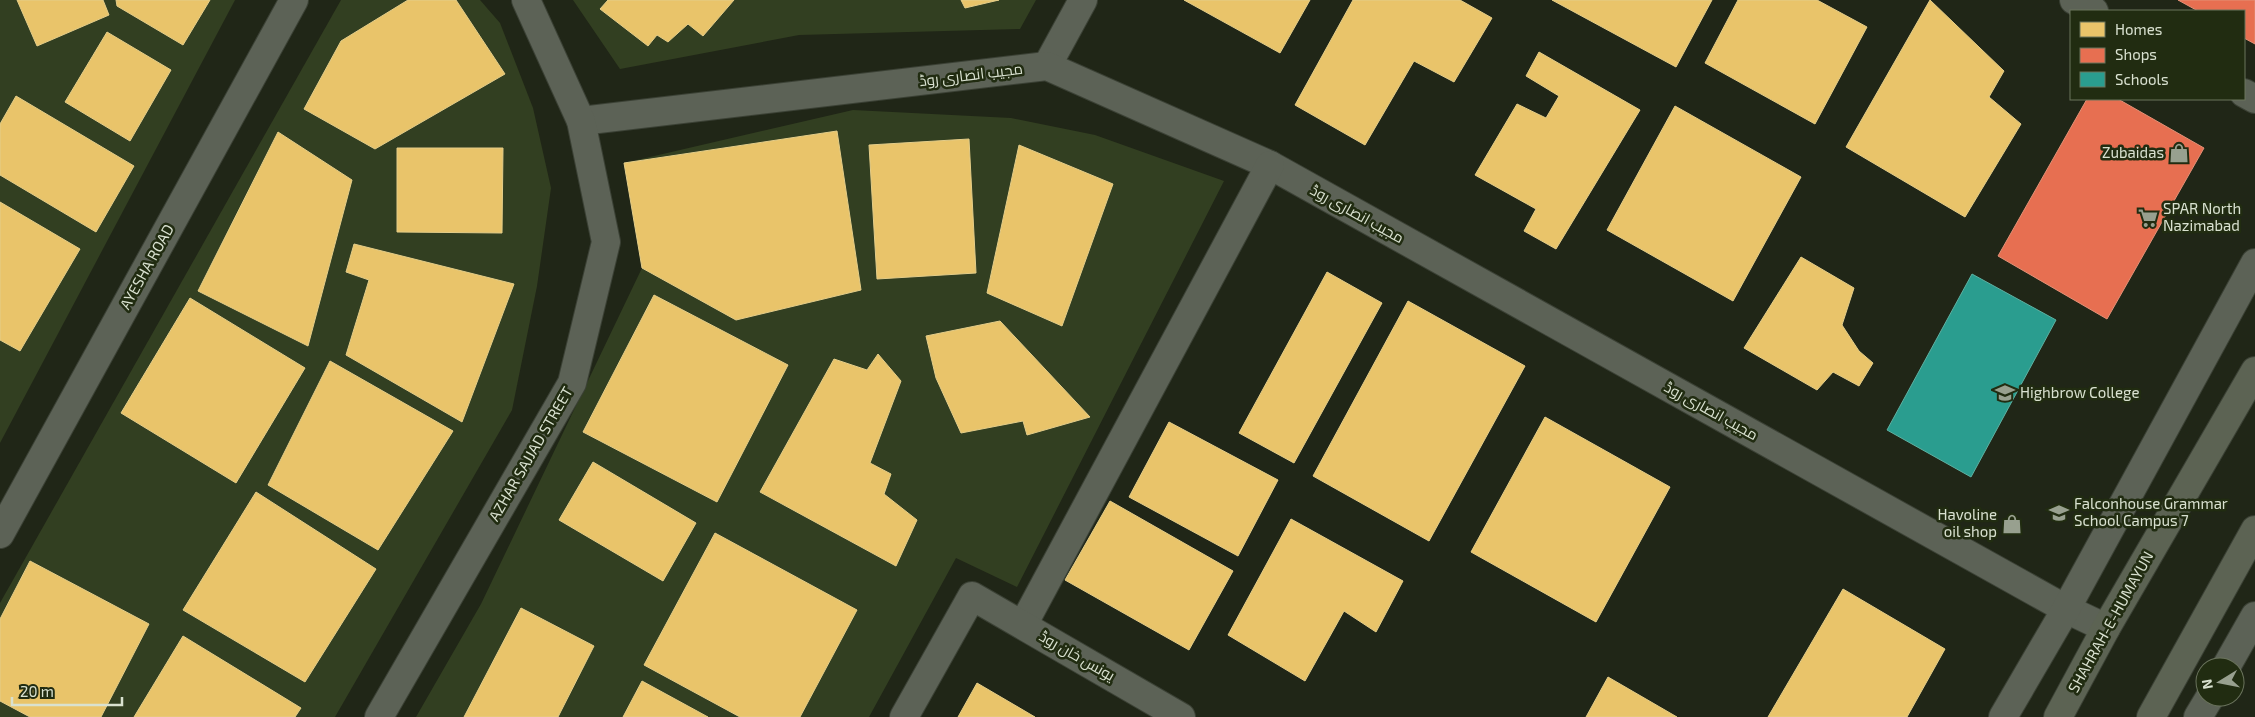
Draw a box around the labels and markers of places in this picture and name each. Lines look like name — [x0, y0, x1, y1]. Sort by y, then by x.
shop icon: Zubaidas — [2168, 142, 2190, 164]
place label: Zubaidas — [2102, 143, 2164, 161]
place label: SPAR North Nazimabad — [2163, 199, 2241, 234]
supermarket icon: SPAR North Nazimabad — [2137, 207, 2159, 229]
school or university icon: Highbrow College — [1994, 382, 2016, 404]
place label: Highbrow College — [2020, 383, 2139, 401]
place label: Falconhouse Grammar School Campus 7 — [2074, 494, 2228, 529]
school or university icon: Falconhouse Grammar School Campus 7 — [2048, 502, 2070, 524]
place label: Havoline oil shop — [1937, 505, 1997, 540]
shop icon: Havoline oil shop — [2001, 513, 2023, 535]

